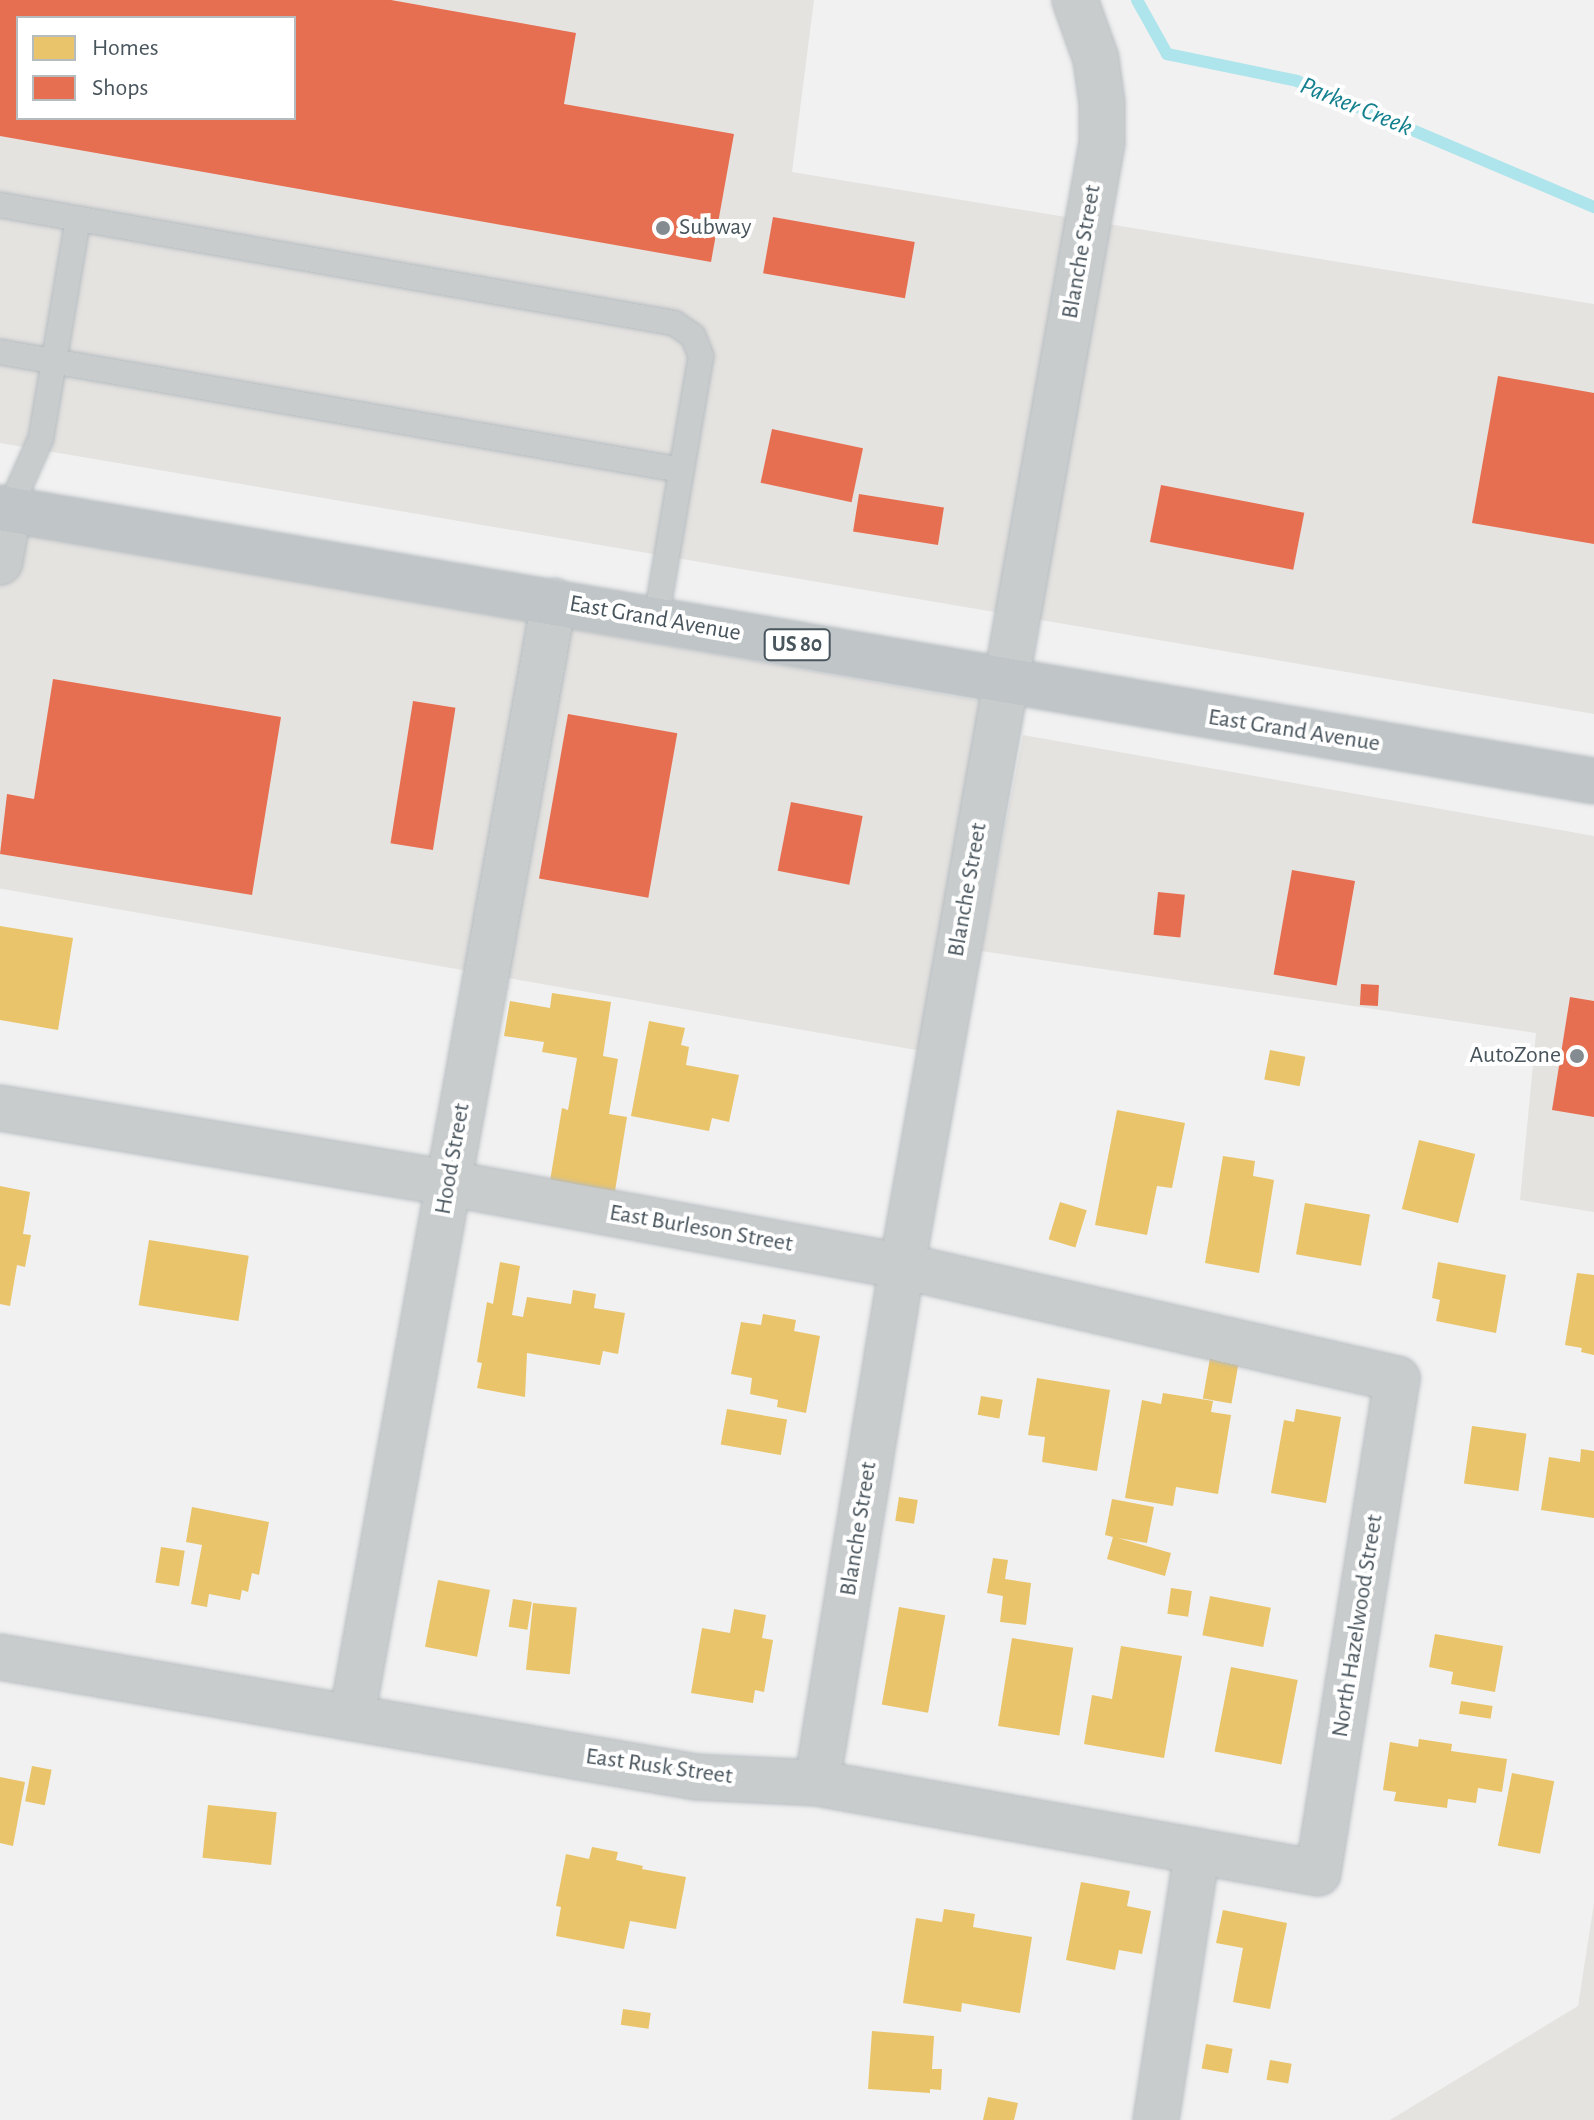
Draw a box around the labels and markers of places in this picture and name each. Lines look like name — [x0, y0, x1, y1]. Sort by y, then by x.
place label: Subway — [679, 214, 751, 242]
marker: Subway — [654, 219, 672, 237]
place label: AutoZone — [1470, 1042, 1561, 1070]
marker: AutoZone — [1568, 1047, 1586, 1065]

